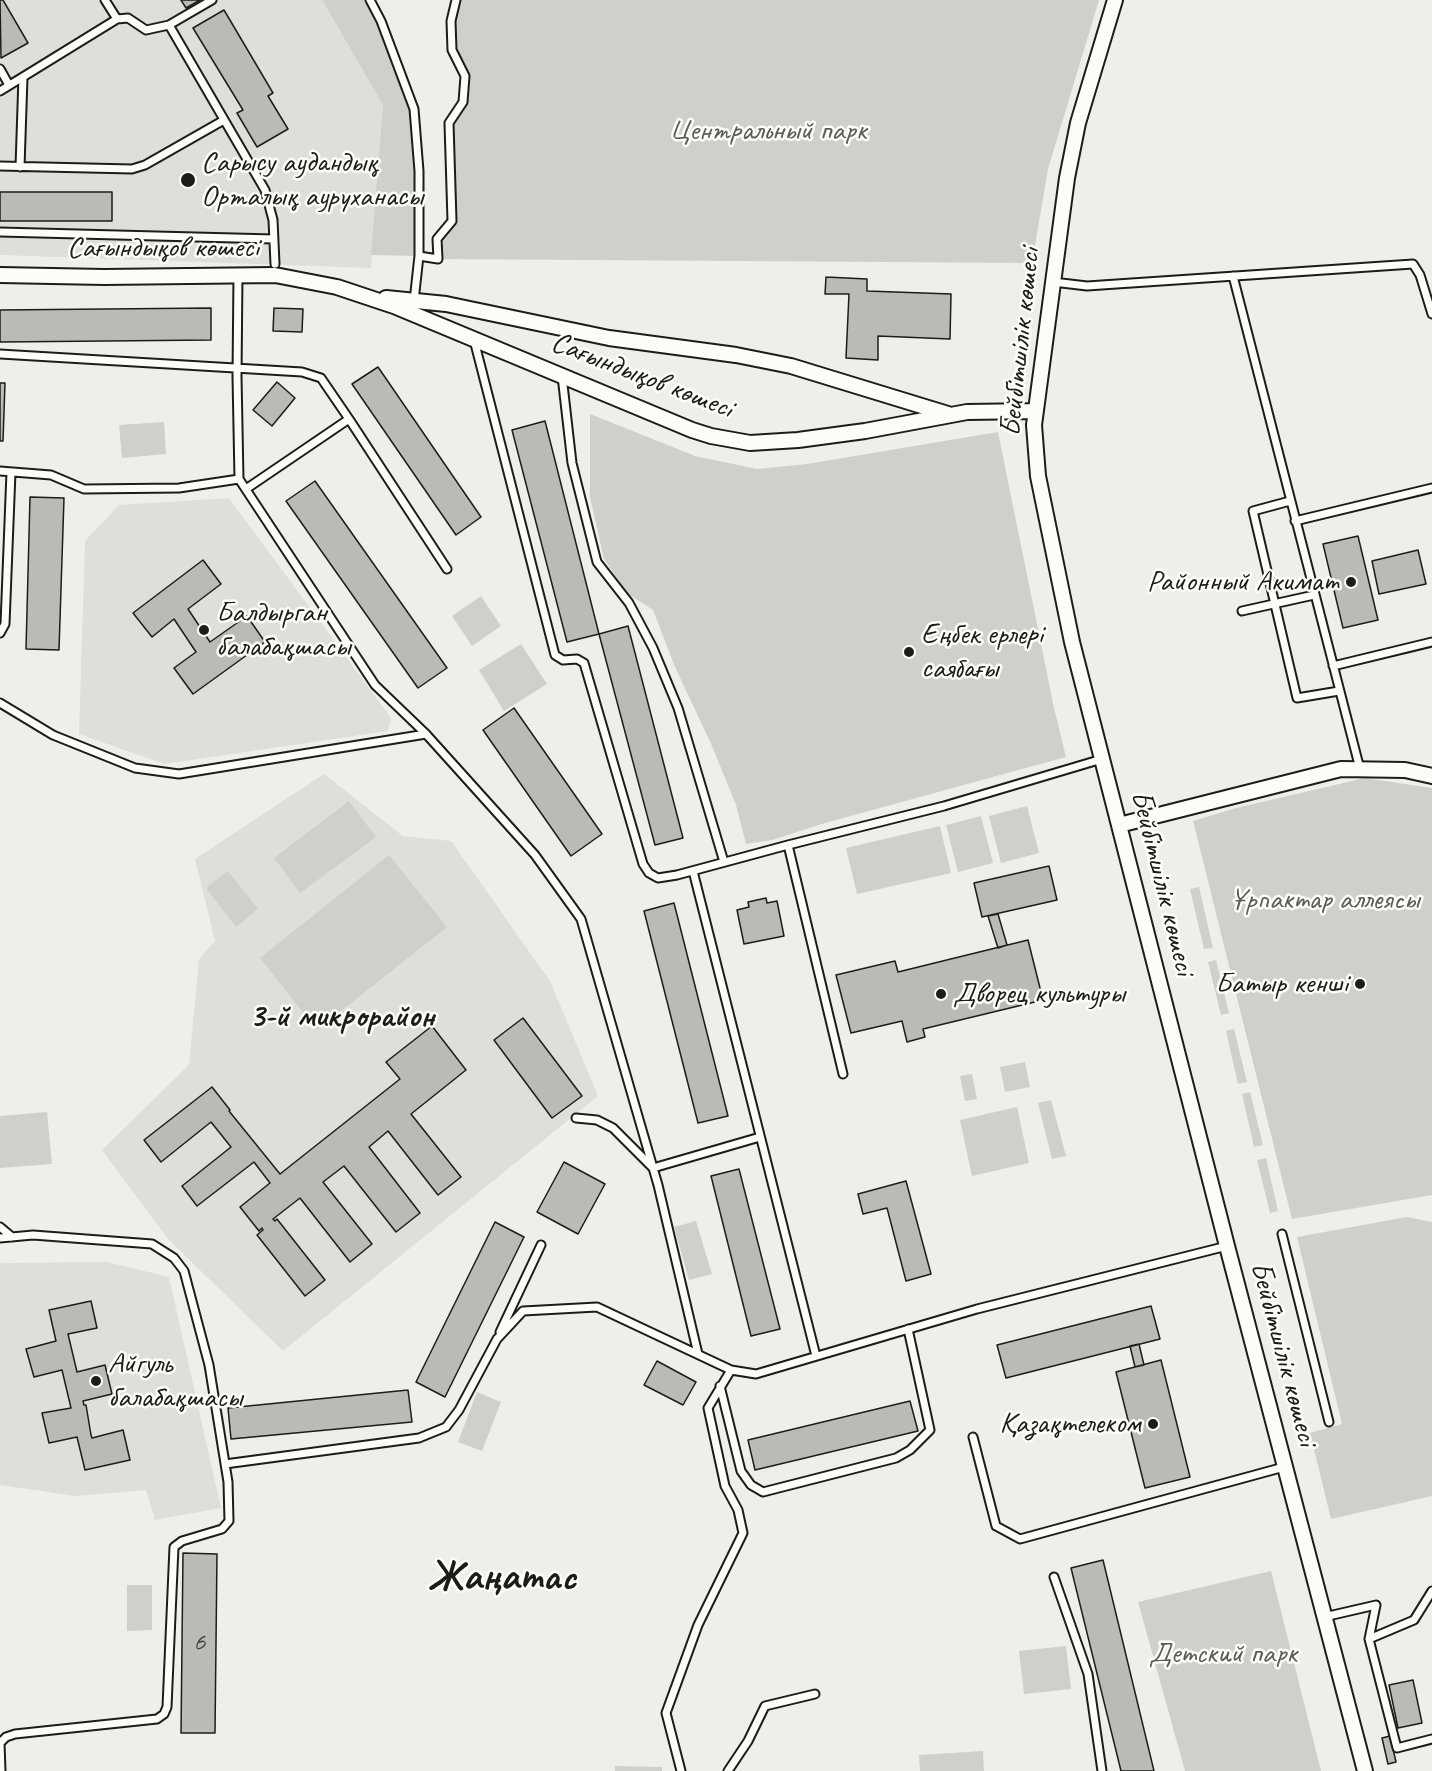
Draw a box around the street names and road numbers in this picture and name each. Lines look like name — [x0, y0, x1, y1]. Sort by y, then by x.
street label: Сағындықов көшесі — [67, 230, 259, 266]
street label: Бейбітшілік көшесі — [993, 246, 1049, 438]
street label: Сағындықов көшесі — [546, 325, 738, 427]
street label: Бейбітшілік көшесі — [1122, 787, 1202, 979]
street label: Бейбітшілік көшесі — [1241, 1258, 1325, 1450]

